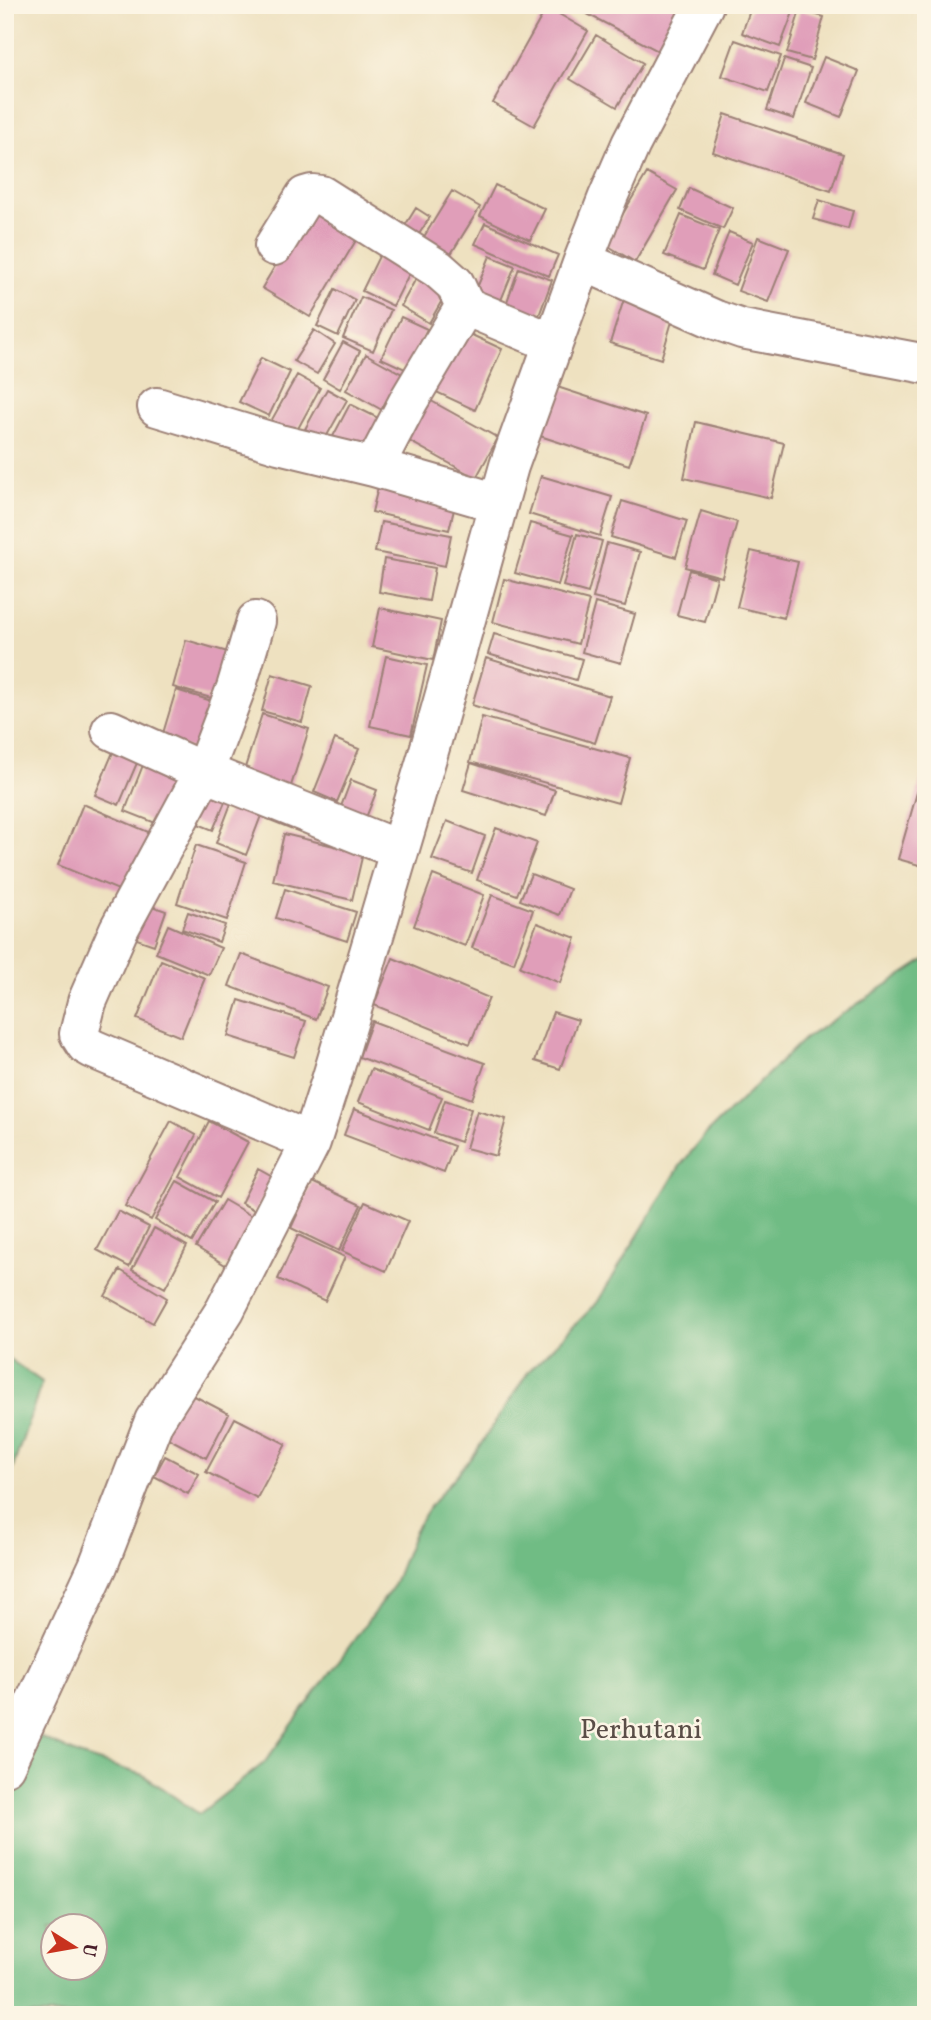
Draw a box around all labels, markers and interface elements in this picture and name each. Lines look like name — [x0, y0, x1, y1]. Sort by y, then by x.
park label: Perhutani — [580, 1711, 702, 1750]
north arrow — [38, 1912, 108, 1982]
text: U — [75, 1941, 103, 1959]

